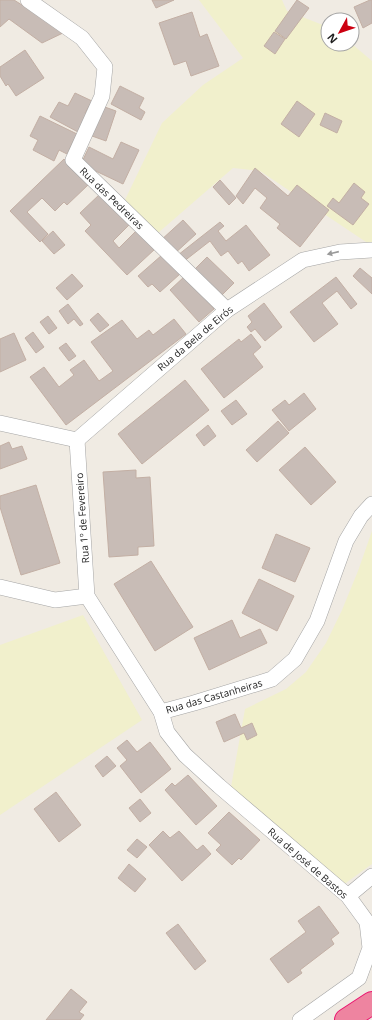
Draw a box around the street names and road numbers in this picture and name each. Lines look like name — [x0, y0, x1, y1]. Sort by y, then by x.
street label: Rua das Pedreiras — [77, 164, 147, 232]
street label: Rua da Bela de Eirós — [154, 302, 236, 374]
street label: Rua 1º de Fevereiro — [72, 472, 92, 564]
street label: Rua das Castanheiras — [164, 675, 264, 717]
street label: Rua de José de Bastos — [265, 824, 351, 902]

